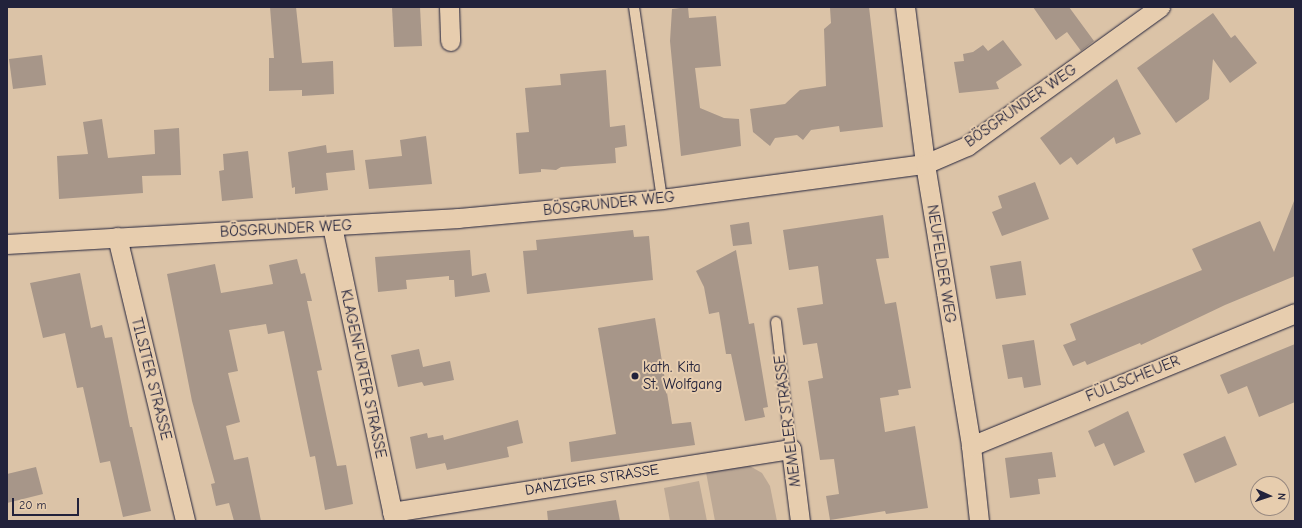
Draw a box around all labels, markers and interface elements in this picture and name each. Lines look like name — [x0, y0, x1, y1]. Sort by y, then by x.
street label: BÖSGRUNDER WEG — [962, 61, 1080, 151]
street label: BÖSGRUNDER WEG — [542, 188, 676, 220]
street label: NEUFELDER WEG — [923, 204, 959, 324]
street label: BÖSGRUNDER WEG — [220, 217, 352, 241]
street label: KLAGENFURTER STRASSE — [336, 288, 390, 460]
street label: TILSITER STRASSE — [127, 316, 175, 442]
street label: FÜLLSCHEUER — [1083, 352, 1183, 406]
street label: MEMELER STRASSE — [771, 354, 805, 488]
place label: kath. Kita St. Wolfgang — [643, 358, 722, 393]
marker: kath. Kita St. Wolfgang — [630, 371, 640, 381]
street label: DANZIGER STRASSE — [524, 461, 660, 499]
north arrow — [1250, 476, 1290, 516]
scale bar — [14, 490, 81, 516]
text: N — [1275, 493, 1288, 501]
text: 20 m — [19, 498, 47, 512]

